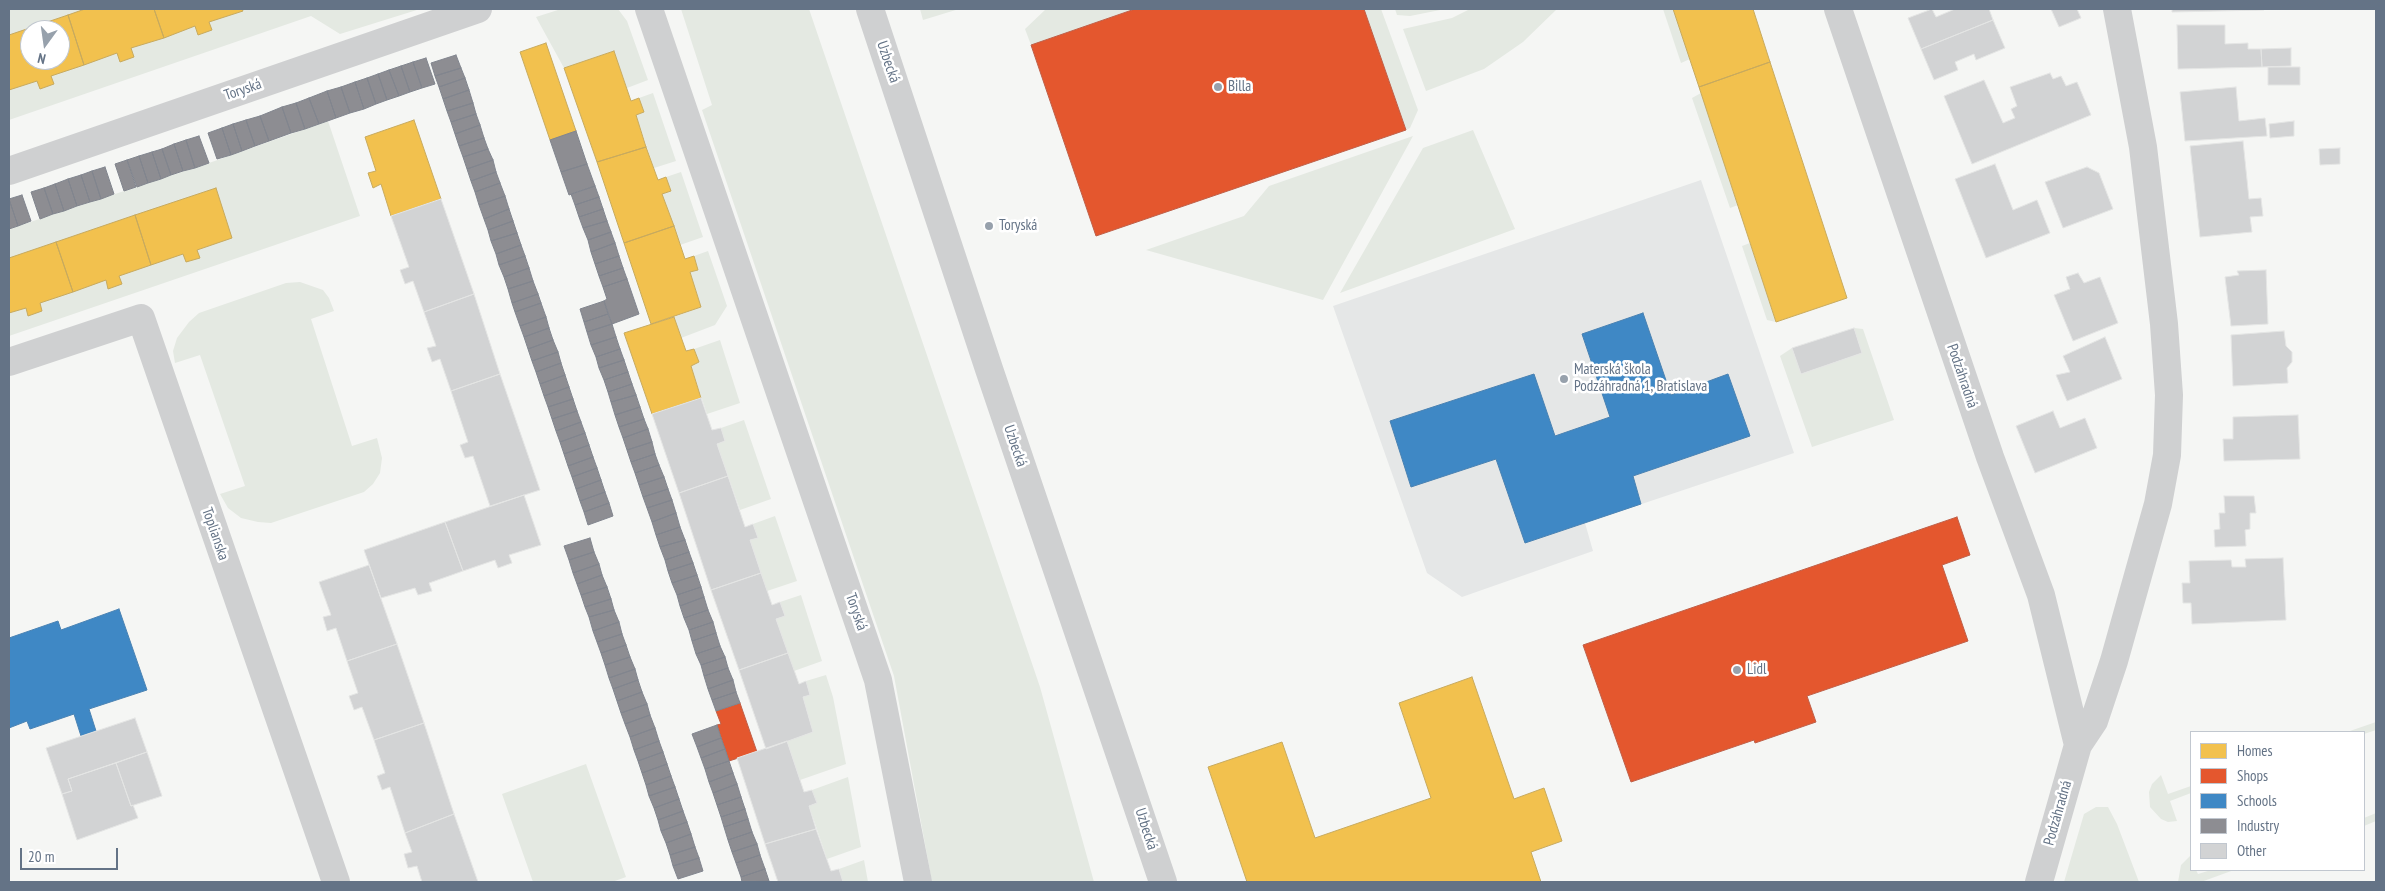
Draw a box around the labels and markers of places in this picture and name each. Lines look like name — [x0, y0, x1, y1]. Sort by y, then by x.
place label: Billa — [1228, 78, 1251, 96]
marker: Billa — [1212, 81, 1224, 93]
place label: Toryská — [999, 217, 1037, 235]
marker: Toryská — [983, 220, 995, 232]
place label: Materská škola Podzáhradná 1, Bratislava — [1574, 361, 1707, 396]
marker: Materská škola Podzáhradná 1, Bratislava — [1558, 373, 1570, 385]
place label: Lidl — [1747, 661, 1766, 679]
marker: Lidl — [1731, 664, 1743, 676]

